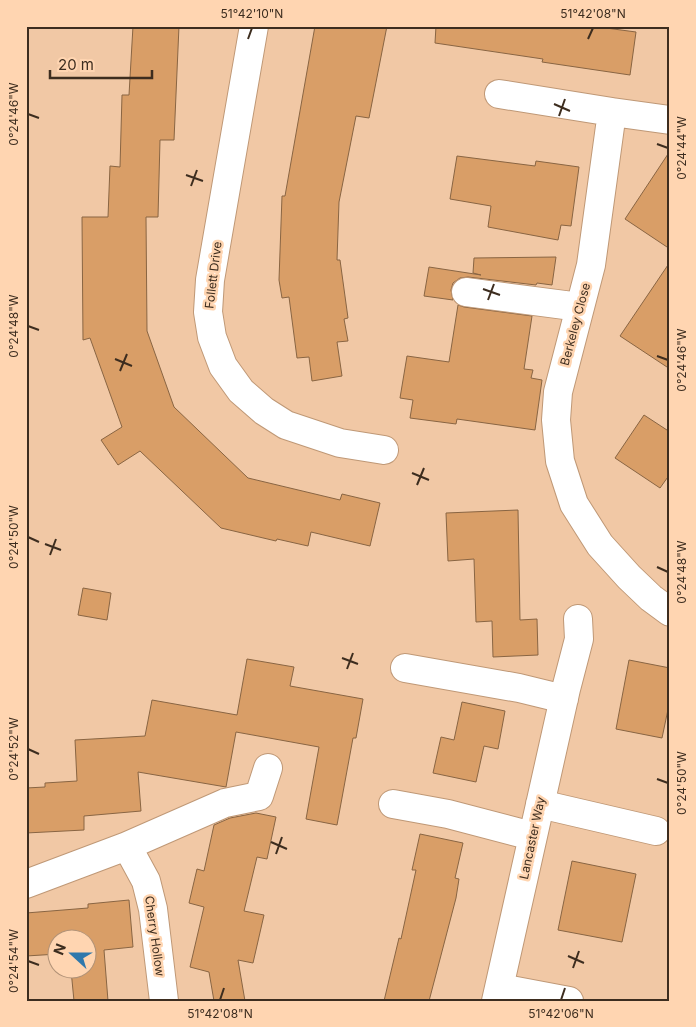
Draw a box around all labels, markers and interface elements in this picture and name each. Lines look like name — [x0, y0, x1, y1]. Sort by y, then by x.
text: 51°42'10"N — [221, 6, 283, 21]
text: 51°42'08"N — [560, 6, 626, 21]
scale bar — [50, 48, 152, 80]
text: 20 m — [58, 55, 94, 74]
text: 0°24'46"W — [6, 82, 21, 146]
text: 0°24'44"W — [674, 116, 689, 180]
street label: Follett Drive — [201, 241, 225, 309]
street label: Berkeley Close — [557, 281, 593, 367]
text: 0°24'48"W — [6, 294, 21, 358]
text: 0°24'46"W — [674, 328, 689, 392]
text: 0°24'50"W — [6, 505, 21, 569]
text: 0°24'48"W — [674, 540, 689, 604]
text: 0°24'52"W — [6, 717, 21, 781]
text: 0°24'50"W — [674, 751, 689, 815]
street label: Lancaster Way — [516, 795, 548, 881]
street label: Cherry Hollow — [142, 895, 168, 977]
text: 0°24'54"W — [6, 929, 21, 993]
north arrow — [48, 930, 98, 980]
text: N — [50, 941, 69, 957]
text: 51°42'08"N — [187, 1006, 253, 1021]
text: 51°42'06"N — [528, 1006, 594, 1021]

